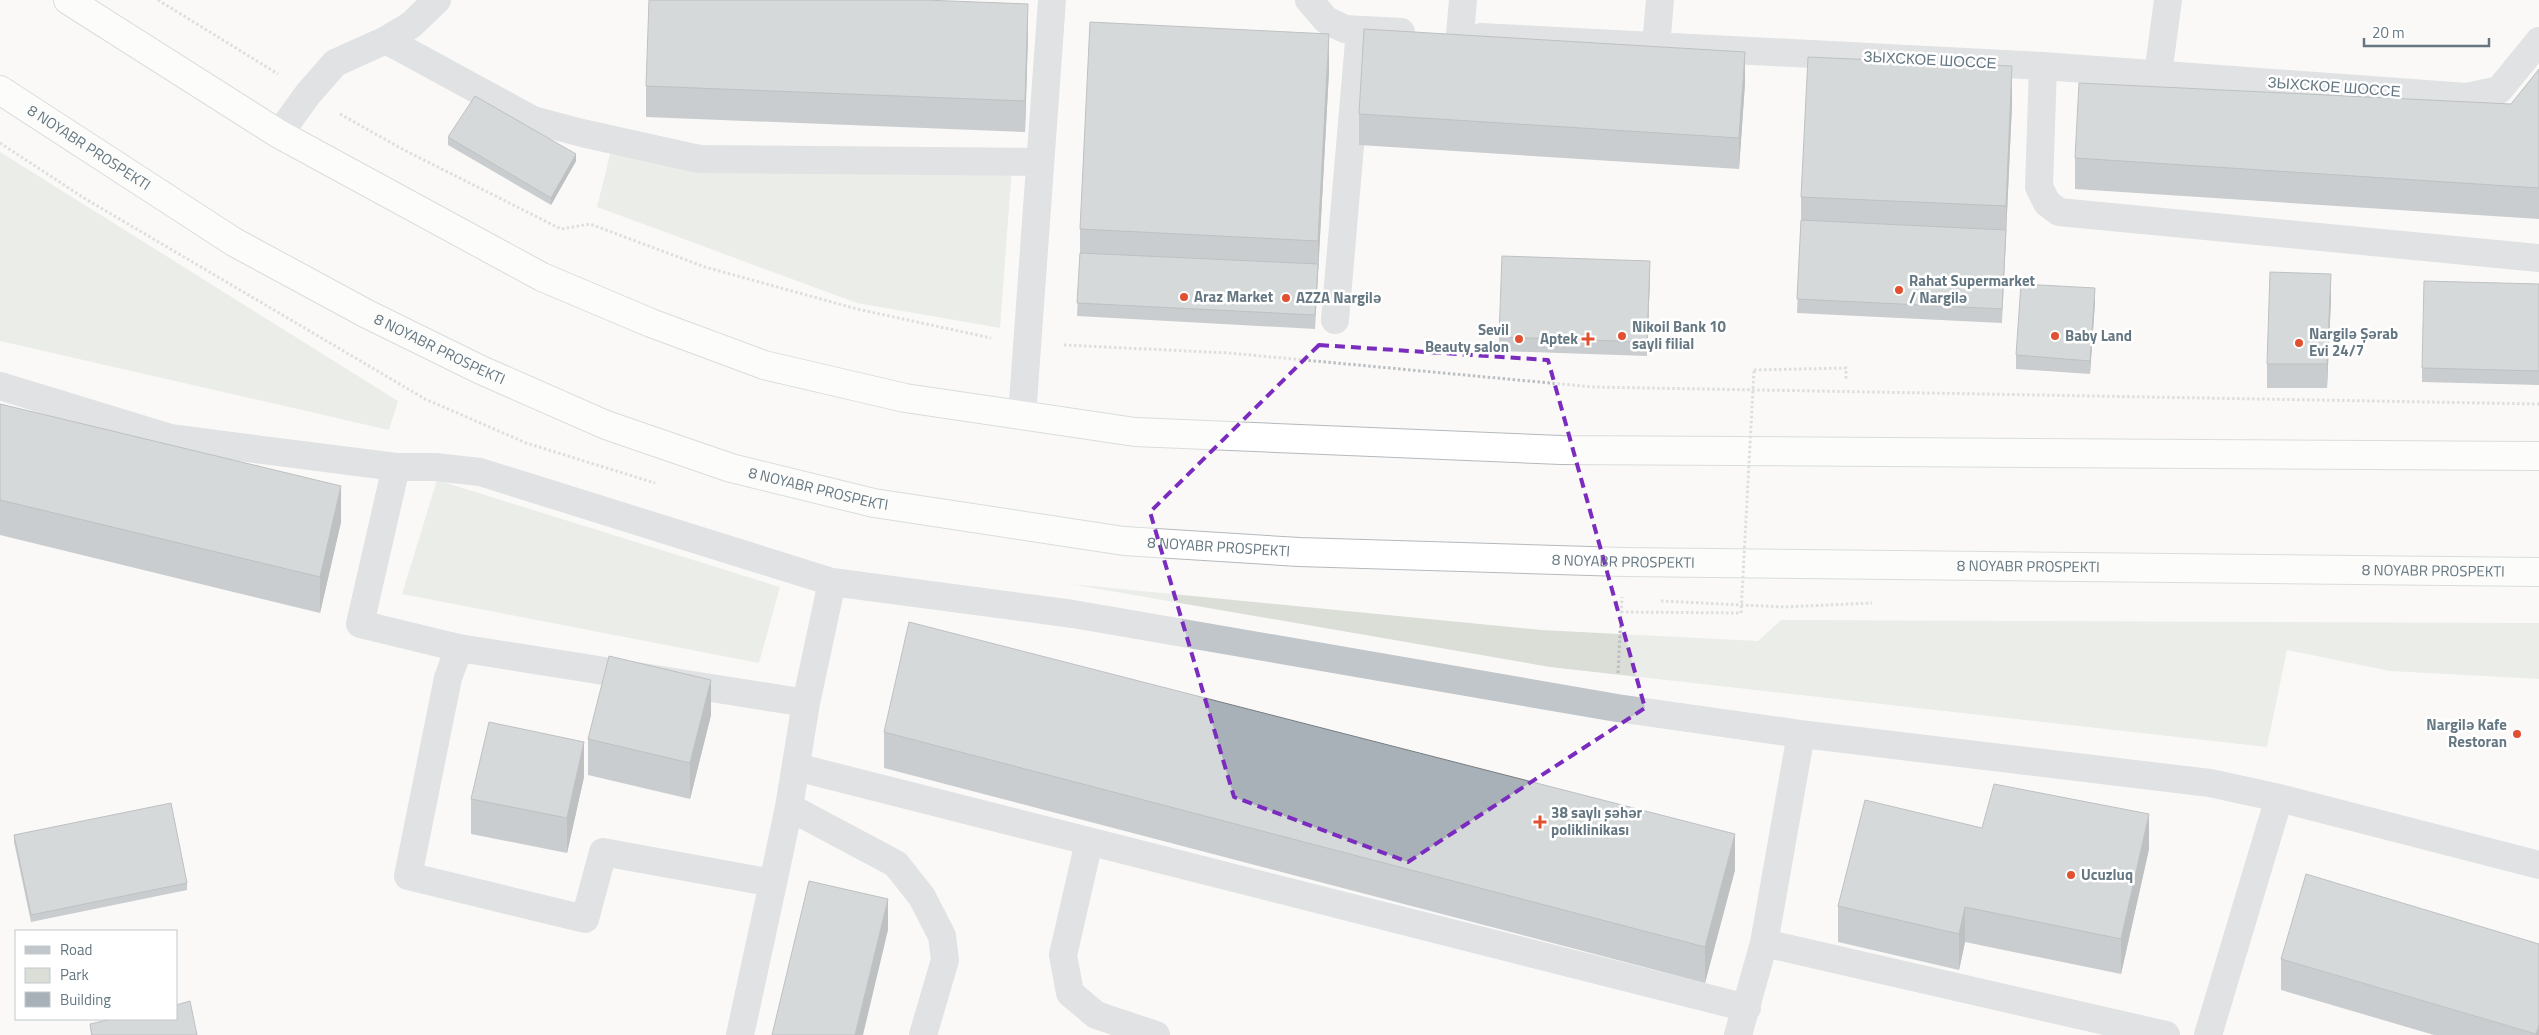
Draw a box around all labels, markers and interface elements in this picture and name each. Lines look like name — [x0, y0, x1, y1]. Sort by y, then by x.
scale bar — [2364, 15, 2489, 47]
text: 20 m — [2372, 21, 2405, 44]
street label: ЗЫХСКОЕ ШОССЕ — [1863, 45, 1997, 74]
street label: ЗЫХСКОЕ ШОССЕ — [2267, 70, 2401, 103]
street label: 8 NOYABR PROSPEKTI — [23, 99, 155, 196]
place label: Rahat Supermarket / Nargilə — [1909, 269, 2036, 309]
marker: Rahat Supermarket / Nargilə — [1893, 284, 1905, 296]
place label: Araz Market — [1194, 285, 1274, 308]
place label: AZZA Nargilə — [1296, 286, 1381, 309]
marker: Araz Market — [1178, 291, 1190, 303]
marker: AZZA Nargilə — [1280, 292, 1292, 304]
street label: 8 NOYABR PROSPEKTI — [370, 307, 509, 390]
place label: Nikoil Bank 10 sayli filial — [1632, 315, 1727, 355]
place label: Sevil Beauty salon — [1425, 318, 1509, 358]
place label: Nargilə Şərab Evi 24/7 — [2309, 322, 2398, 362]
place label: Baby Land — [2065, 324, 2132, 347]
place label: Aptek — [1540, 327, 1578, 350]
marker: Nikoil Bank 10 sayli filial — [1616, 330, 1628, 342]
marker: Baby Land — [2049, 330, 2061, 342]
marker: Sevil Beauty salon — [1513, 333, 1525, 345]
marker: Aptek — [1582, 333, 1594, 345]
marker: Nargilə Şərab Evi 24/7 — [2293, 337, 2305, 349]
street label: 8 NOYABR PROSPEKTI — [746, 461, 890, 516]
street label: 8 NOYABR PROSPEKTI — [1147, 530, 1291, 562]
street label: 8 NOYABR PROSPEKTI — [1552, 548, 1695, 574]
street label: 8 NOYABR PROSPEKTI — [1957, 554, 2100, 578]
street label: 8 NOYABR PROSPEKTI — [2362, 558, 2505, 583]
place label: Nargilə Kafe Restoran — [2426, 713, 2507, 753]
marker: Nargilə Kafe Restoran — [2511, 728, 2523, 740]
place label: 38 saylı şəhər poliklinikası — [1551, 801, 1643, 841]
marker: 38 saylı şəhər poliklinikası — [1533, 815, 1547, 829]
place label: Ucuzluq — [2081, 863, 2133, 886]
marker: Ucuzluq — [2065, 869, 2077, 881]
legend — [15, 930, 178, 1020]
text: Road — [60, 938, 92, 961]
text: Park — [60, 963, 89, 986]
text: Building — [60, 988, 111, 1011]

